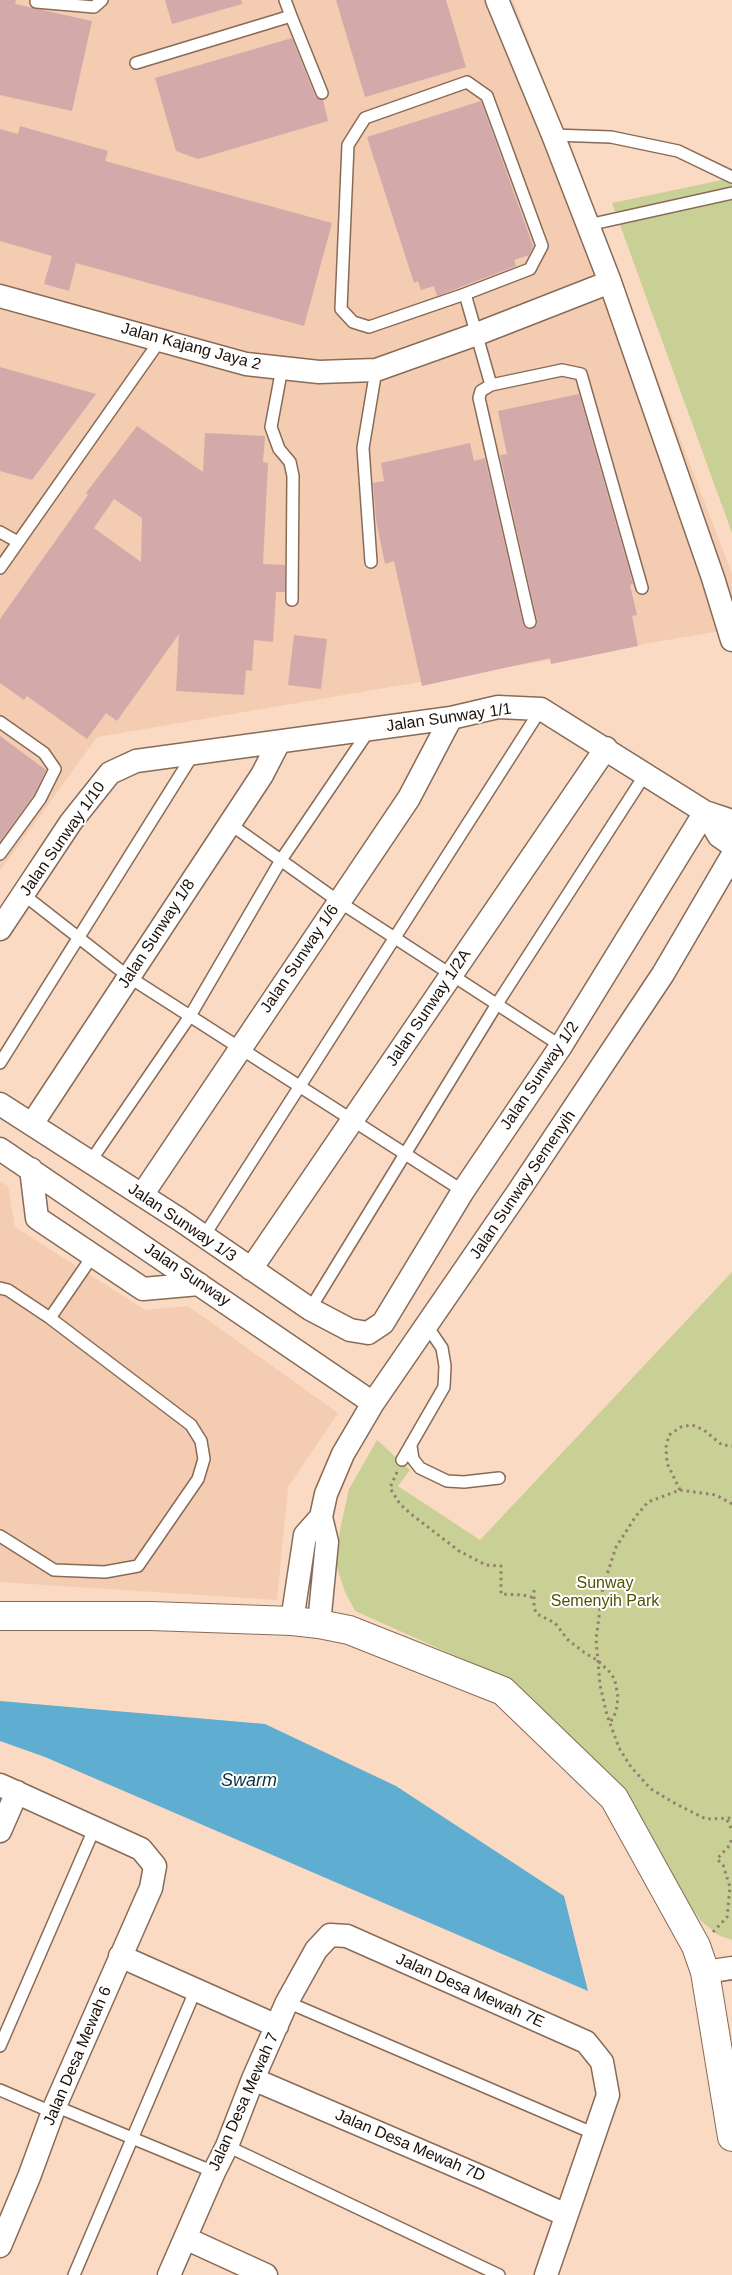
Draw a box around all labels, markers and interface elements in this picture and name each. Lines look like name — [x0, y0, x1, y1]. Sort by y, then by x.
street label: Jalan Kajang Jaya 2 — [119, 319, 263, 375]
street label: Jalan Sunway 1/1 — [385, 700, 513, 736]
street label: Jalan Sunway 1/10 — [16, 778, 110, 900]
street label: Jalan Sunway 1/8 — [115, 876, 199, 992]
street label: Jalan Sunway 1/6 — [257, 901, 343, 1017]
street label: Jalan Sunway 1/2A — [383, 946, 475, 1070]
street label: Jalan Sunway 1/2 — [497, 1018, 583, 1134]
street label: Jalan Sunway Semenyih — [466, 1107, 580, 1263]
street label: Jalan Sunway 1/3 — [124, 1180, 240, 1266]
street label: Jalan Sunway — [140, 1239, 234, 1311]
park label: Sunway Semenyih Park — [551, 1574, 659, 1612]
water label: Swarm — [221, 1770, 277, 1792]
street label: Jalan Desa Mewah 7E — [393, 1950, 547, 2032]
street label: Jalan Desa Mewah 6 — [40, 1983, 116, 2129]
street label: Jalan Desa Mewah 7 — [205, 2030, 283, 2174]
street label: Jalan Desa Mewah 7D — [332, 2106, 488, 2186]

